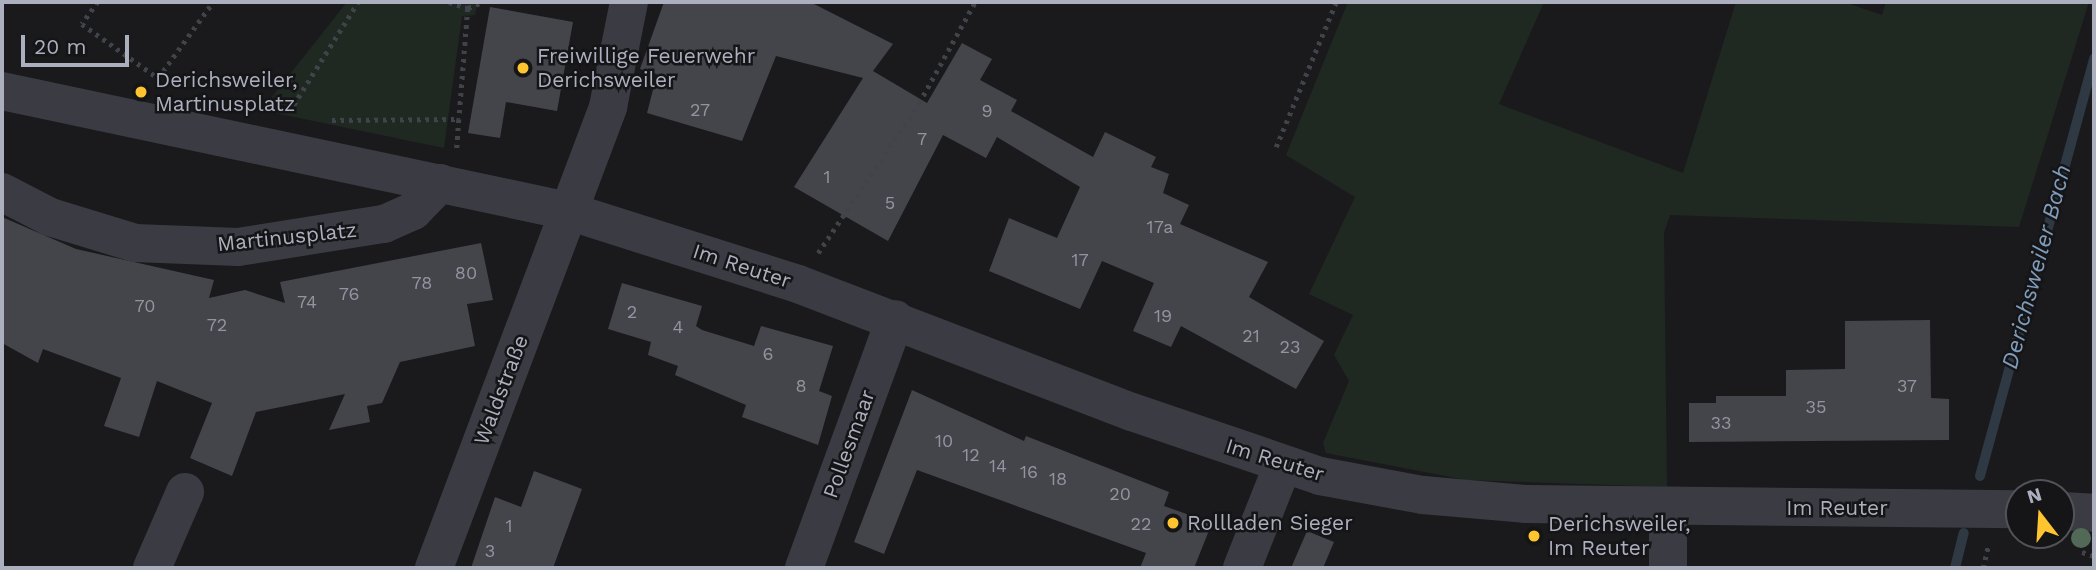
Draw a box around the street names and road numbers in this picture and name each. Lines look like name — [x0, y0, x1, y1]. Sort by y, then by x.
street label: Martinusplatz — [216, 217, 358, 257]
street label: Im Reuter — [690, 238, 794, 294]
street label: Waldstraße — [468, 331, 534, 449]
street label: Pollesmaar — [818, 386, 880, 502]
street label: Im Reuter — [1223, 433, 1327, 487]
street label: Im Reuter — [1786, 495, 1888, 521]

